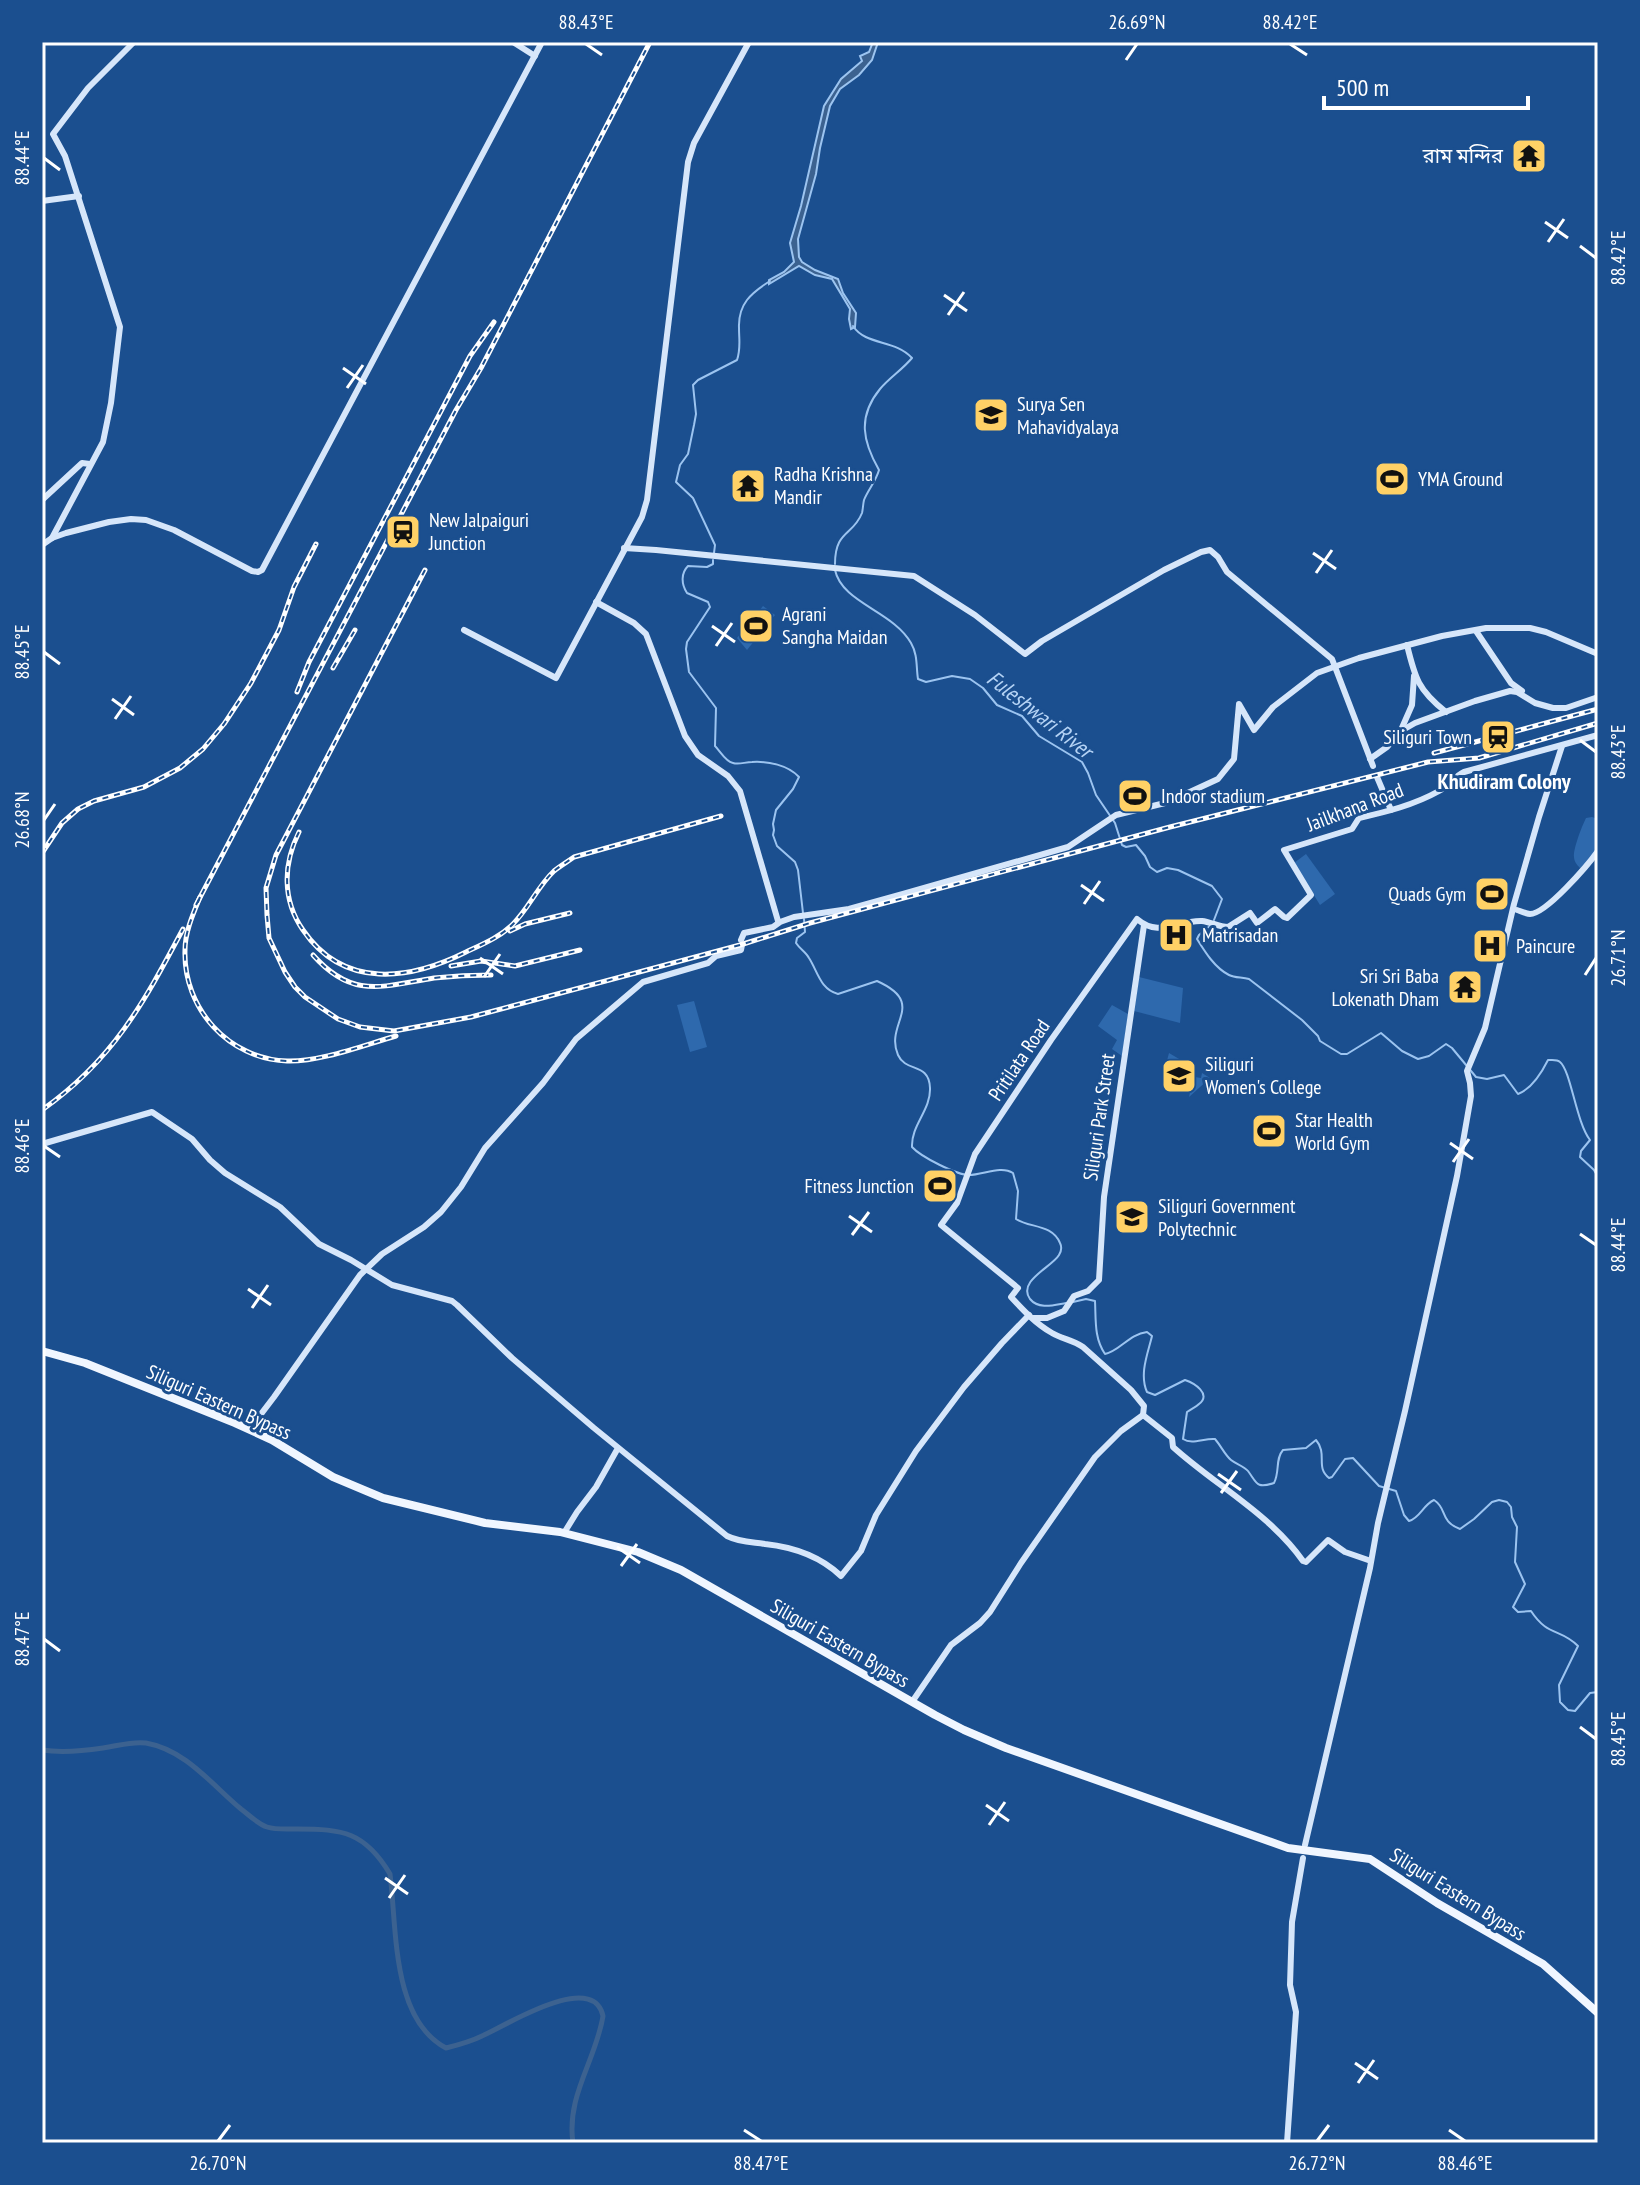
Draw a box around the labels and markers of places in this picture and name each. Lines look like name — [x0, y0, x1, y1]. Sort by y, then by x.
temple icon: রাম মন্দির — [1510, 137, 1548, 175]
place label: রাম মন্দির — [1422, 143, 1504, 169]
place label: Surya Sen Mahavidyalaya — [1017, 391, 1119, 440]
school or university icon: Surya Sen Mahavidyalaya — [972, 396, 1010, 434]
sports icon: YMA Ground — [1373, 460, 1411, 498]
place label: Radha Krishna Mandir — [774, 461, 873, 510]
place label: YMA Ground — [1418, 466, 1503, 492]
temple icon: Radha Krishna Mandir — [729, 467, 767, 505]
place label: New Jalpaiguri Junction — [428, 507, 529, 556]
station icon: New Jalpaiguri Junction — [384, 513, 422, 551]
place label: Agrani Sangha Maidan — [782, 601, 888, 650]
sports icon: Agrani Sangha Maidan — [737, 607, 775, 645]
station icon: Siliguri Town — [1479, 718, 1517, 756]
place label: Siliguri Town — [1383, 724, 1472, 750]
sports icon: Indoor stadium — [1116, 777, 1154, 815]
place label: Indoor stadium — [1161, 783, 1265, 809]
sports icon: Quads Gym — [1473, 875, 1511, 913]
place label: Quads Gym — [1388, 881, 1466, 907]
hospital icon: Matrisadan — [1157, 916, 1195, 954]
place label: Matrisadan — [1202, 922, 1278, 948]
hospital icon: Paincure — [1471, 927, 1509, 965]
place label: Paincure — [1516, 933, 1575, 959]
place label: Sri Sri Baba Lokenath Dham — [1331, 963, 1439, 1012]
temple icon: Sri Sri Baba Lokenath Dham — [1446, 968, 1484, 1006]
place label: Siliguri Women's College — [1205, 1051, 1322, 1100]
school or university icon: Siliguri Women's College — [1160, 1057, 1198, 1095]
place label: Star Health World Gym — [1295, 1107, 1373, 1156]
sports icon: Star Health World Gym — [1250, 1112, 1288, 1150]
sports icon: Fitness Junction — [921, 1167, 959, 1205]
place label: Fitness Junction — [804, 1173, 914, 1199]
place label: Siliguri Government Polytechnic — [1158, 1193, 1296, 1242]
school or university icon: Siliguri Government Polytechnic — [1113, 1198, 1151, 1236]

